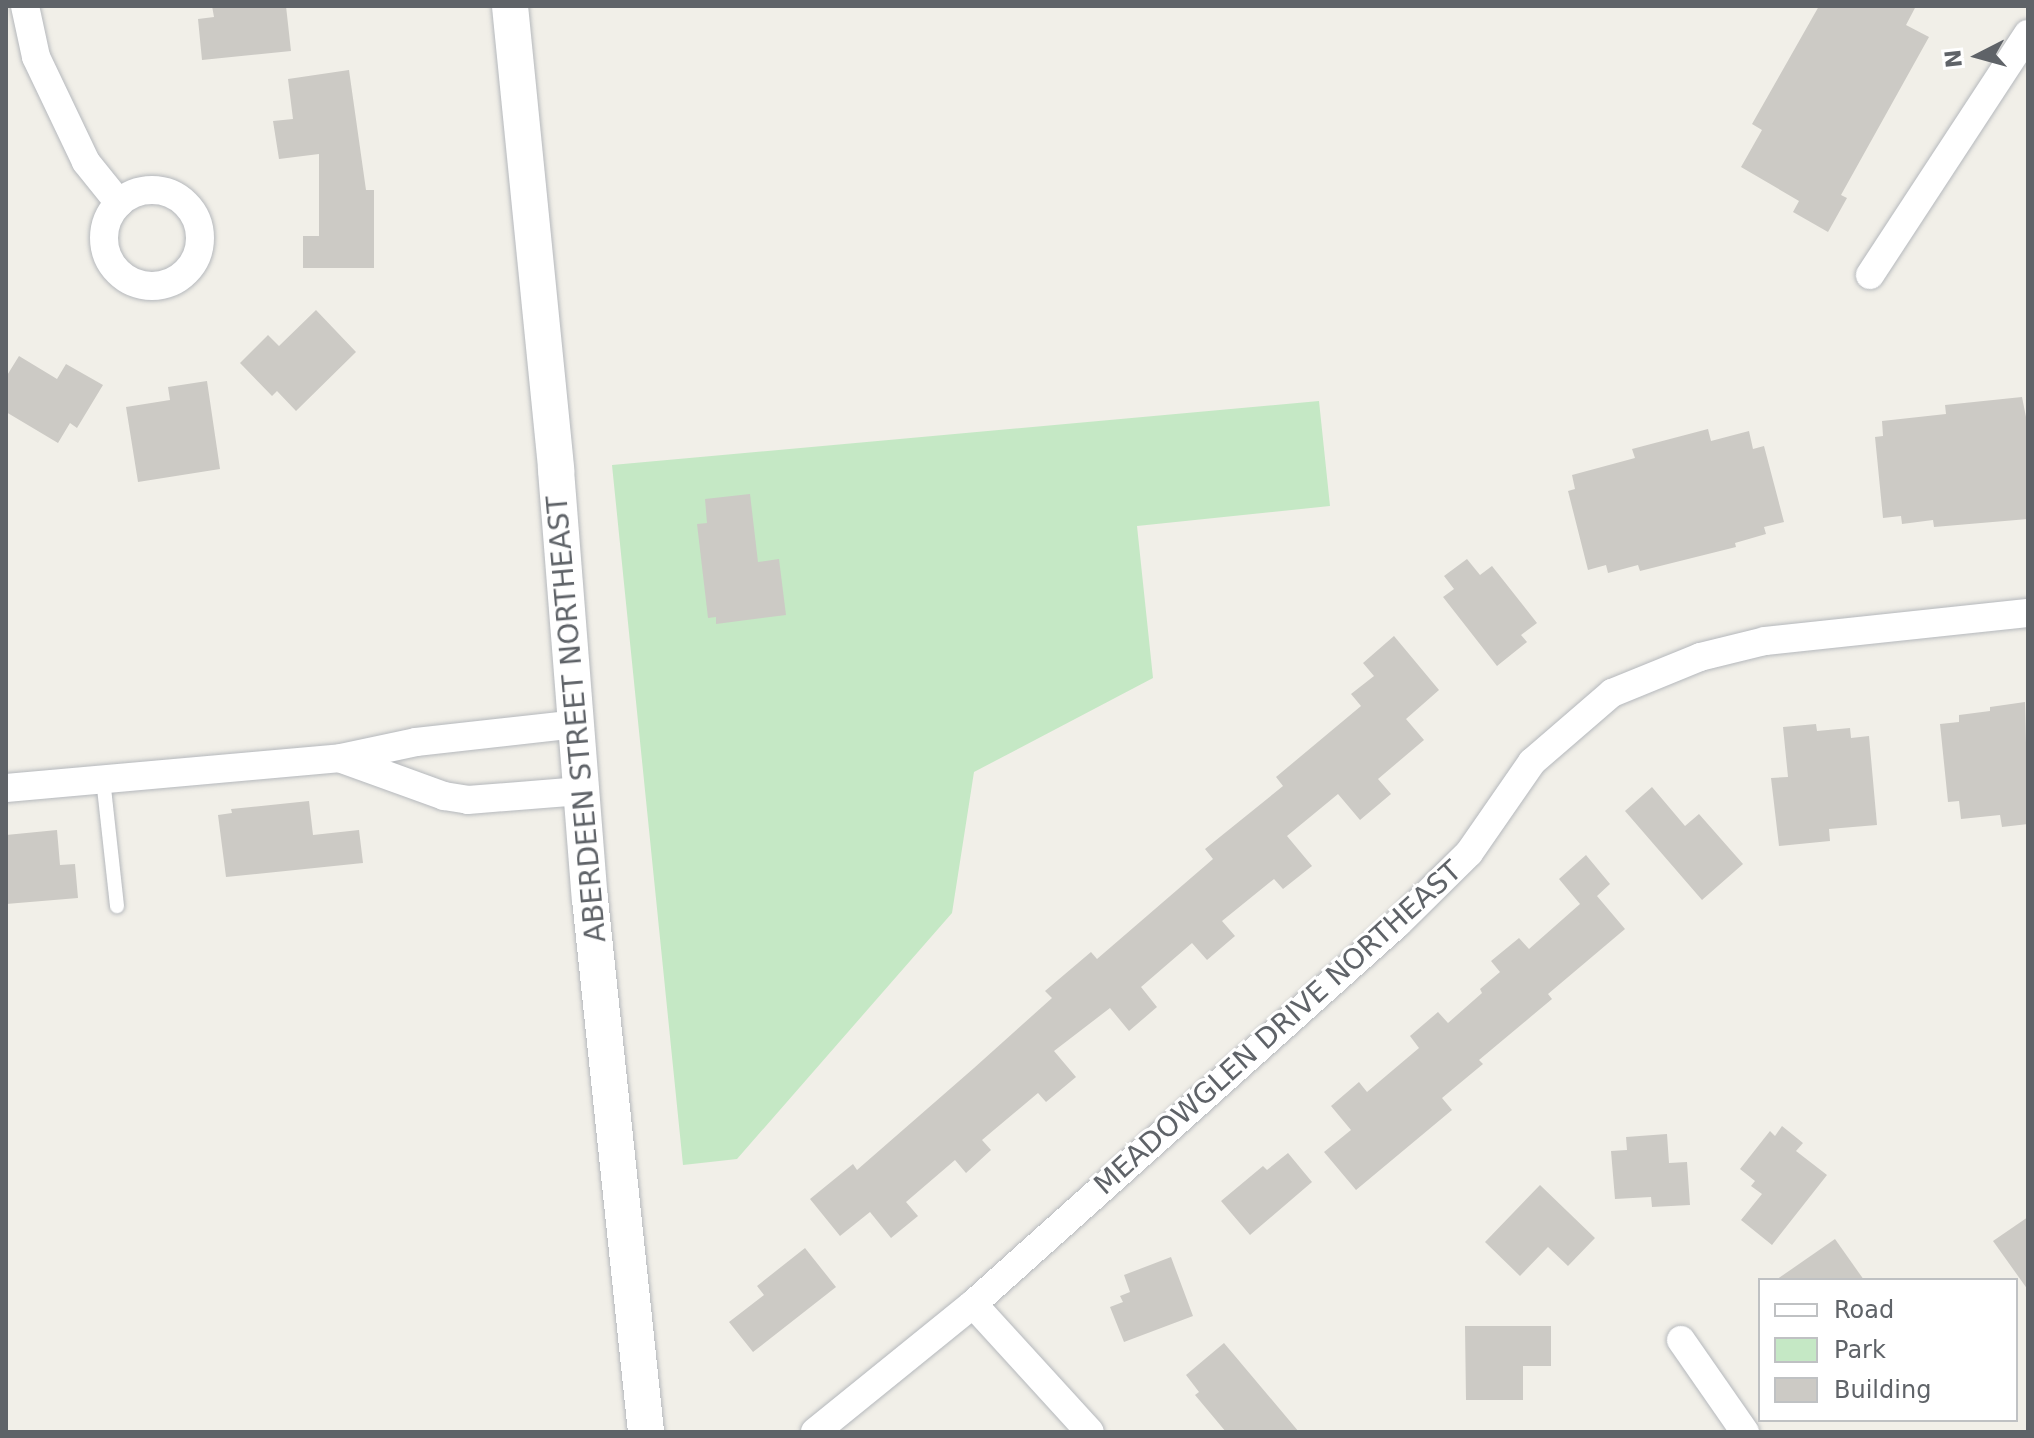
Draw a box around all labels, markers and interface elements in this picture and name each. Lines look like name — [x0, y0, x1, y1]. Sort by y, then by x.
north arrow — [1938, 16, 2018, 96]
text: N — [1940, 48, 1967, 69]
street label: ABERDEEN STREET NORTHEAST — [541, 494, 613, 944]
street label: MEADOWGLEN DRIVE NORTHEAST — [1088, 854, 1468, 1202]
legend — [1758, 1278, 2018, 1422]
text: Road — [1834, 1296, 1894, 1324]
text: Park — [1834, 1336, 1886, 1364]
text: Building — [1834, 1376, 1931, 1404]

